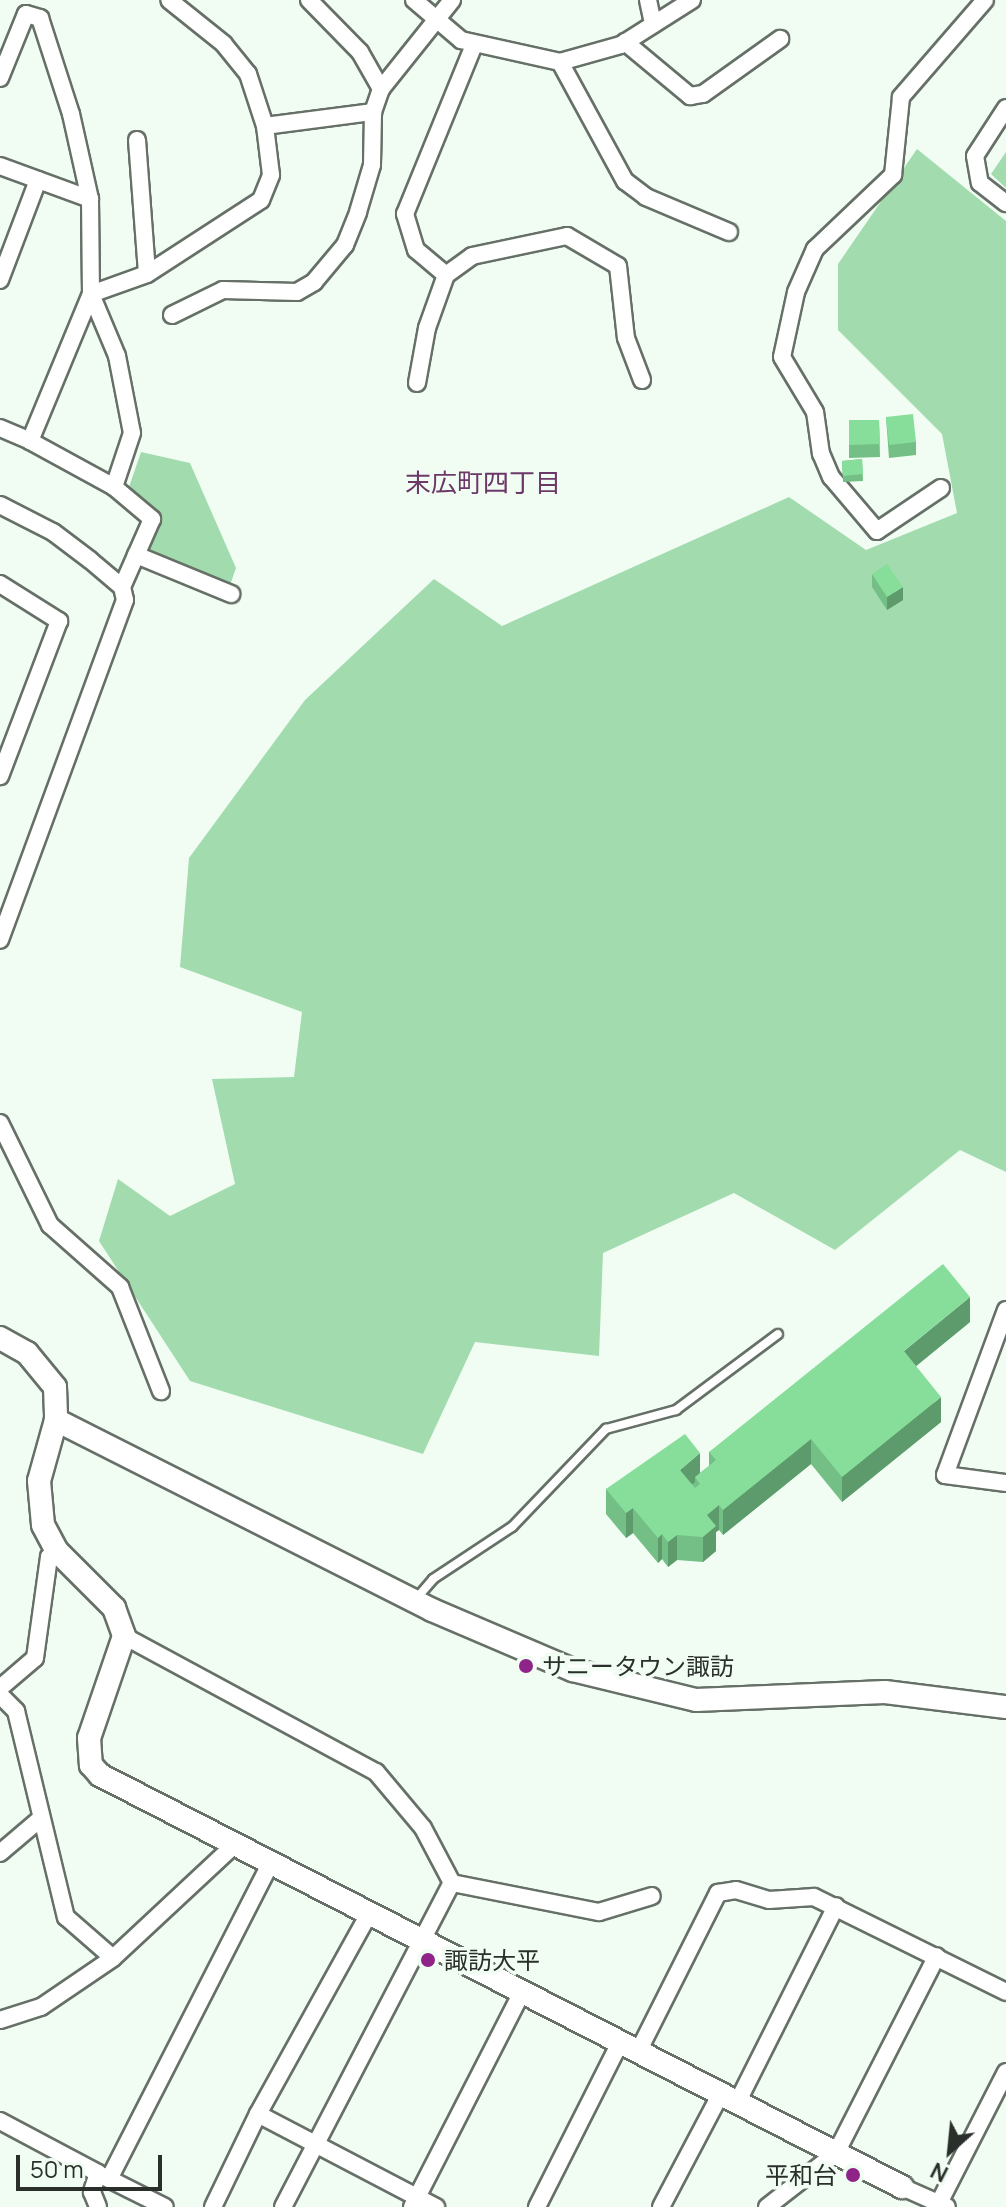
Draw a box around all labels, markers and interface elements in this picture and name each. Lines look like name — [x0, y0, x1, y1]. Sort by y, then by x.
district label: 末広町四丁目 — [405, 467, 561, 499]
place label: サニータウン諏訪 — [542, 1652, 734, 1680]
marker: サニータウン諏訪 — [517, 1657, 535, 1675]
place label: 諏訪大平 — [444, 1946, 540, 1974]
marker: 諏訪大平 — [419, 1951, 437, 1969]
north arrow — [910, 2111, 990, 2191]
scale bar — [20, 2139, 166, 2189]
text: 50 m — [30, 2152, 84, 2185]
text: N — [925, 2155, 953, 2189]
place label: 平和台 — [765, 2161, 837, 2189]
marker: 平和台 — [844, 2166, 862, 2184]

